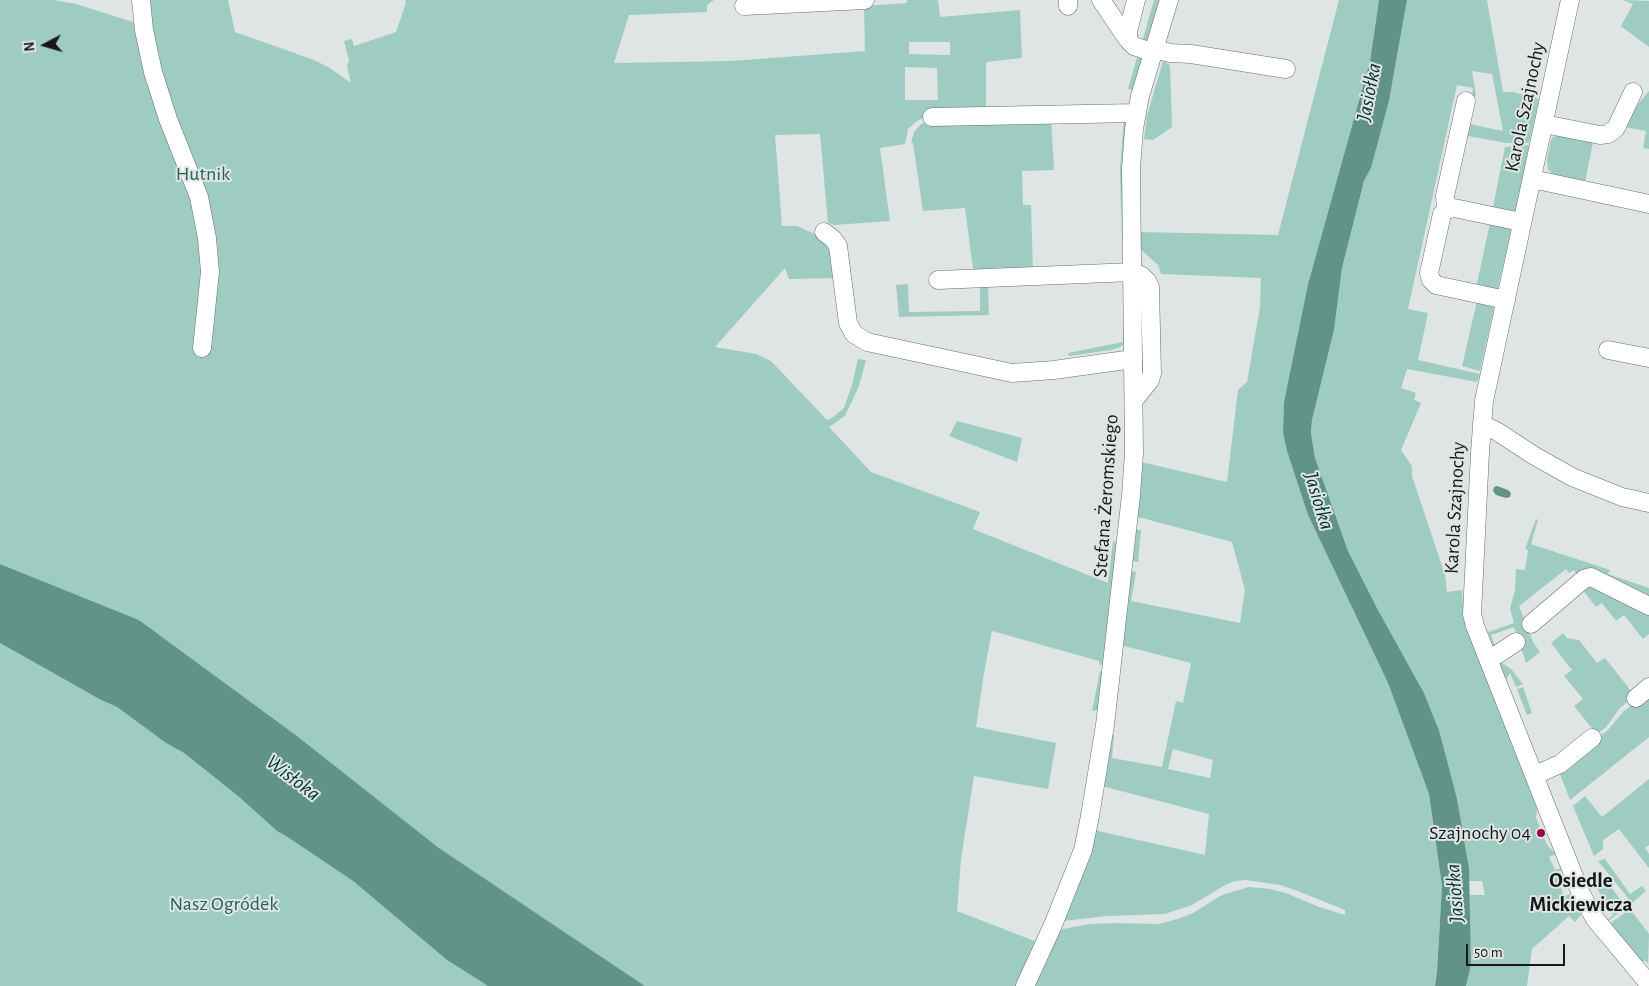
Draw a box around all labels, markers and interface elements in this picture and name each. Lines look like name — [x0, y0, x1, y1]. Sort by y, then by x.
north arrow — [20, 20, 70, 70]
street label: Karola Szajnochy — [1500, 40, 1550, 174]
text: N — [23, 41, 38, 52]
water label: Jasiołka — [1351, 61, 1387, 123]
park label: Hutnik — [176, 162, 230, 186]
street label: Stefana Żeromskiego — [1088, 413, 1124, 579]
street label: Karola Szajnochy — [1440, 441, 1470, 575]
water label: Jasiołka — [1298, 469, 1340, 533]
water label: Wisłoka — [261, 749, 325, 807]
place label: Szajnochy 04 — [1429, 821, 1531, 845]
marker: Szajnochy 04 — [1535, 827, 1547, 839]
water label: Jasiołka — [1440, 863, 1470, 923]
district label: Osiedle Mickiewicza — [1529, 868, 1633, 918]
park label: Nasz Ogródek — [170, 892, 278, 916]
scale bar — [1469, 934, 1568, 966]
text: 50 m — [1474, 945, 1503, 960]

